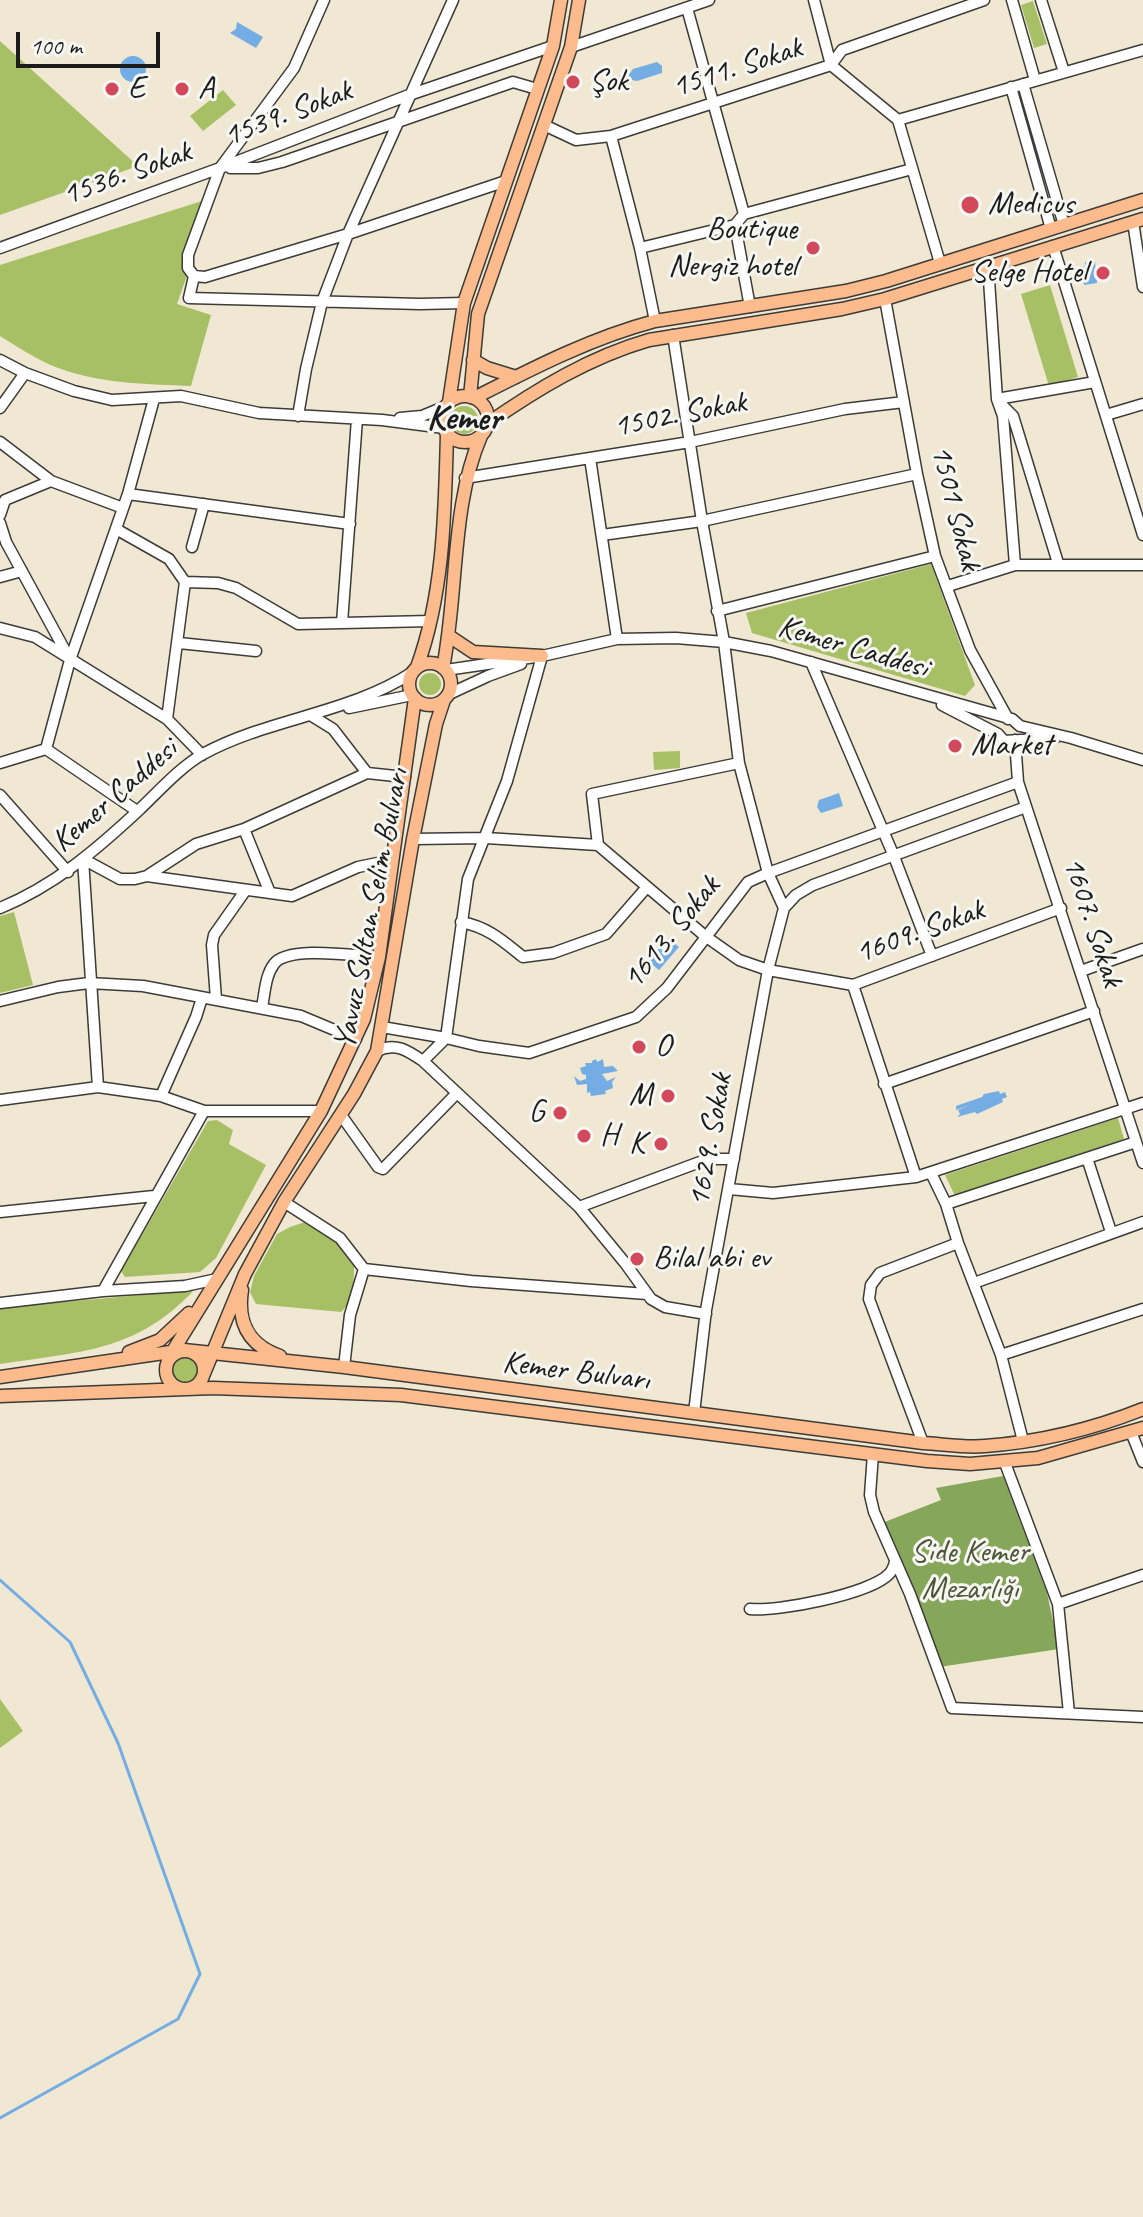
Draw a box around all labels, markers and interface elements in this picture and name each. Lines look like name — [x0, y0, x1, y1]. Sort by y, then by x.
scale bar — [20, 16, 164, 66]
street label: 1511. Sokak — [667, 29, 807, 107]
text: 100 m — [30, 31, 82, 61]
place label: Şok — [589, 63, 628, 101]
place label: E — [128, 70, 145, 108]
place label: A — [198, 70, 214, 108]
street label: 1539. Sokak — [218, 72, 358, 156]
marker: Şok — [564, 73, 582, 91]
marker: E — [103, 80, 121, 98]
marker: A — [173, 80, 191, 98]
street label: 1536. Sokak — [57, 133, 197, 215]
place label: Medicus — [988, 186, 1074, 224]
marker: Medicus — [959, 194, 981, 216]
place label: Boutique Nergiz hotel — [668, 211, 797, 286]
marker: Boutique Nergiz hotel — [804, 239, 822, 257]
place label: Selge Hotel — [971, 254, 1087, 292]
marker: Selge Hotel — [1094, 264, 1112, 282]
street label: 1502. Sokak — [610, 383, 750, 447]
district label: Kemer — [427, 398, 501, 442]
street label: 1501 Sokak — [921, 441, 989, 575]
street label: Kemer Caddesi — [774, 608, 932, 688]
place label: Market — [971, 727, 1052, 765]
street label: Kemer Caddesi — [44, 731, 186, 861]
marker: Market — [946, 737, 964, 755]
street label: Yavuz Sultan Selim Bulvarı — [326, 765, 418, 1053]
street label: 1607. Sokak — [1053, 852, 1131, 992]
street label: 1613. Sokak — [615, 869, 729, 997]
street label: 1609. Sokak — [850, 891, 990, 973]
place label: O — [655, 1028, 671, 1066]
marker: O — [630, 1038, 648, 1056]
street label: 1629. Sokak — [680, 1070, 742, 1210]
place label: M — [629, 1077, 652, 1115]
marker: M — [659, 1087, 677, 1105]
place label: G — [528, 1094, 544, 1132]
marker: G — [551, 1104, 569, 1122]
place label: H — [600, 1117, 618, 1155]
place label: K — [629, 1125, 645, 1163]
marker: H — [575, 1127, 593, 1145]
marker: K — [652, 1135, 670, 1153]
place label: Bilal abi ev — [653, 1240, 770, 1278]
marker: Bilal abi ev — [628, 1250, 646, 1268]
street label: Kemer Bulvarı — [500, 1344, 652, 1400]
park label: Side Kemer Mezarlığı — [911, 1534, 1029, 1609]

